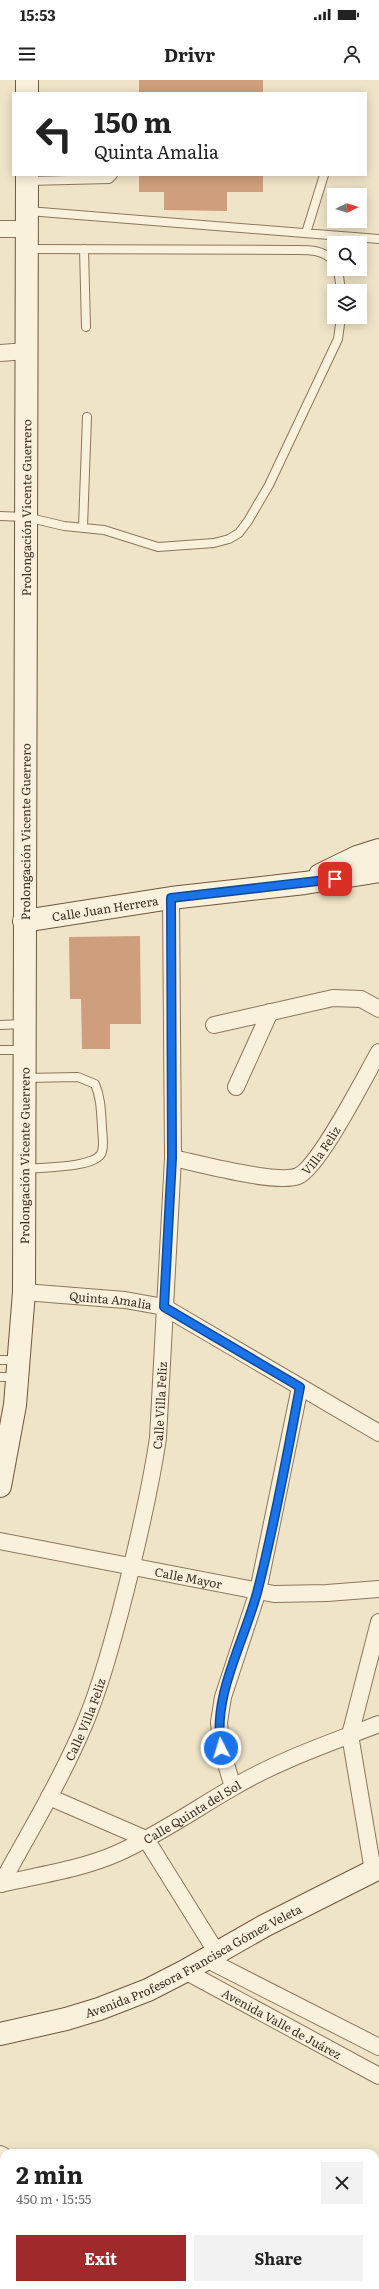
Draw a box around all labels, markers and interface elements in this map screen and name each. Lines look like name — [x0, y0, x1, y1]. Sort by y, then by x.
text: 15:53 — [20, 3, 56, 26]
text: Drivr — [164, 41, 215, 68]
icon: menu — [16, 43, 38, 65]
icon: person — [341, 43, 363, 65]
text: 150 m — [94, 100, 172, 142]
icon: left — [28, 108, 80, 160]
text: Quinta Amalia — [94, 138, 219, 165]
north arrow — [327, 188, 367, 228]
map controls — [327, 188, 367, 324]
button: search — [327, 236, 367, 276]
button: layers — [327, 284, 367, 324]
street label: Prolongación Vicente Guerrero — [17, 419, 35, 596]
street label: Prolongación Vicente Guerrero — [16, 743, 34, 920]
pin — [318, 862, 352, 896]
icon: arrive — [324, 868, 346, 890]
street label: Calle Juan Herrera — [50, 891, 160, 926]
street label: Prolongación Vicente Guerrero — [15, 1067, 34, 1244]
street label: Villa Feliz — [297, 1122, 345, 1179]
street label: Quinta Amalia — [69, 1287, 154, 1314]
street label: Calle Villa Feliz — [147, 1361, 171, 1451]
street label: Calle Mayor — [153, 1562, 224, 1593]
street label: Calle Villa Feliz — [60, 1676, 110, 1764]
position arrow — [200, 1727, 242, 1769]
street label: Calle Quinta del Sol — [140, 1776, 244, 1848]
street label: Avenida Profesora Francisca Gómez Veleta — [83, 1899, 305, 2022]
street label: Avenida Valle de Juárez — [219, 1984, 345, 2063]
text: 2 min — [16, 2156, 83, 2191]
button: close — [321, 2162, 363, 2204]
text: 450 m · 15:55 — [16, 2189, 91, 2208]
button: Exit — [16, 2235, 186, 2281]
button: Share — [194, 2235, 363, 2281]

